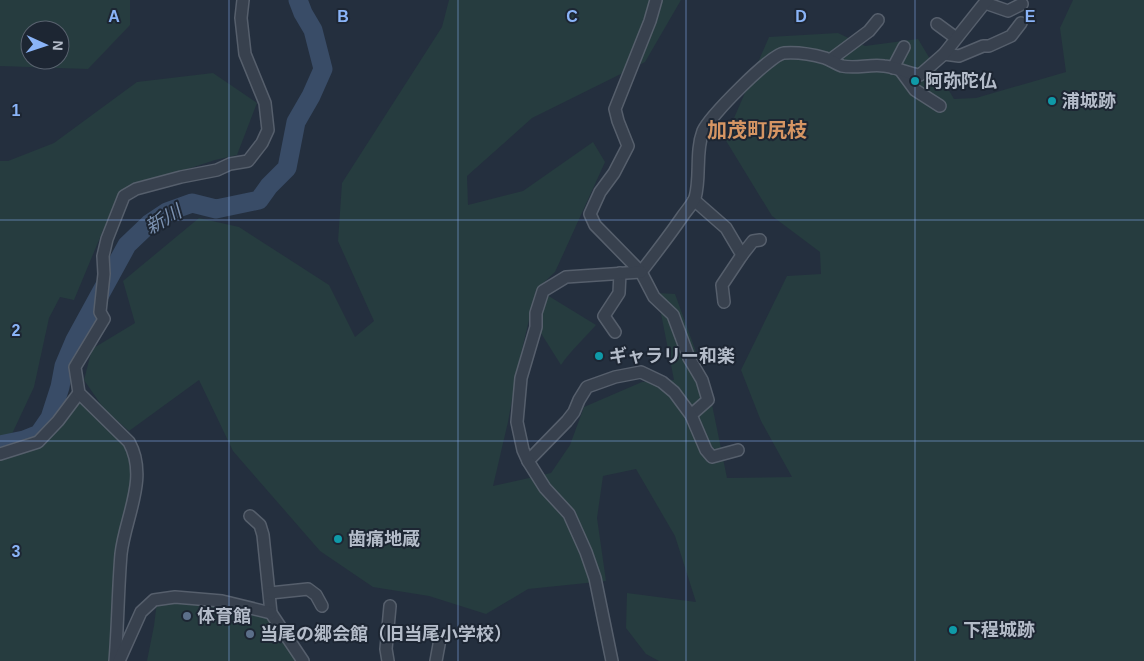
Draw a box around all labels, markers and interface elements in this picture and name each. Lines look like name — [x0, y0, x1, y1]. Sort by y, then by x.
text: A — [108, 8, 120, 25]
text: B — [337, 8, 349, 25]
text: C — [566, 8, 578, 25]
text: D — [795, 8, 807, 25]
text: E — [1025, 8, 1036, 25]
north arrow — [20, 20, 70, 70]
text: N — [50, 40, 66, 51]
place label: 阿弥陀仏 — [925, 71, 997, 91]
marker: 阿弥陀仏 — [909, 75, 921, 87]
place label: 浦城跡 — [1062, 91, 1116, 111]
marker: 浦城跡 — [1046, 95, 1058, 107]
text: 1 — [12, 102, 21, 119]
district label: 加茂町尻枝 — [707, 119, 807, 141]
water label: 新川 — [142, 200, 187, 238]
text: 2 — [12, 322, 21, 339]
place label: ギャラリー和楽 — [609, 346, 735, 366]
marker: ギャラリー和楽 — [593, 350, 605, 362]
place label: 歯痛地蔵 — [348, 529, 420, 549]
marker: 歯痛地蔵 — [332, 533, 344, 545]
text: 3 — [12, 543, 21, 560]
place label: 体育館 — [197, 606, 251, 626]
marker: 体育館 — [181, 610, 193, 622]
place label: 下程城跡 — [963, 620, 1035, 640]
place label: 当尾の郷会館（旧当尾小学校） — [260, 624, 512, 644]
marker: 下程城跡 — [947, 624, 959, 636]
marker: 当尾の郷会館（旧当尾小学校） — [244, 628, 256, 640]

